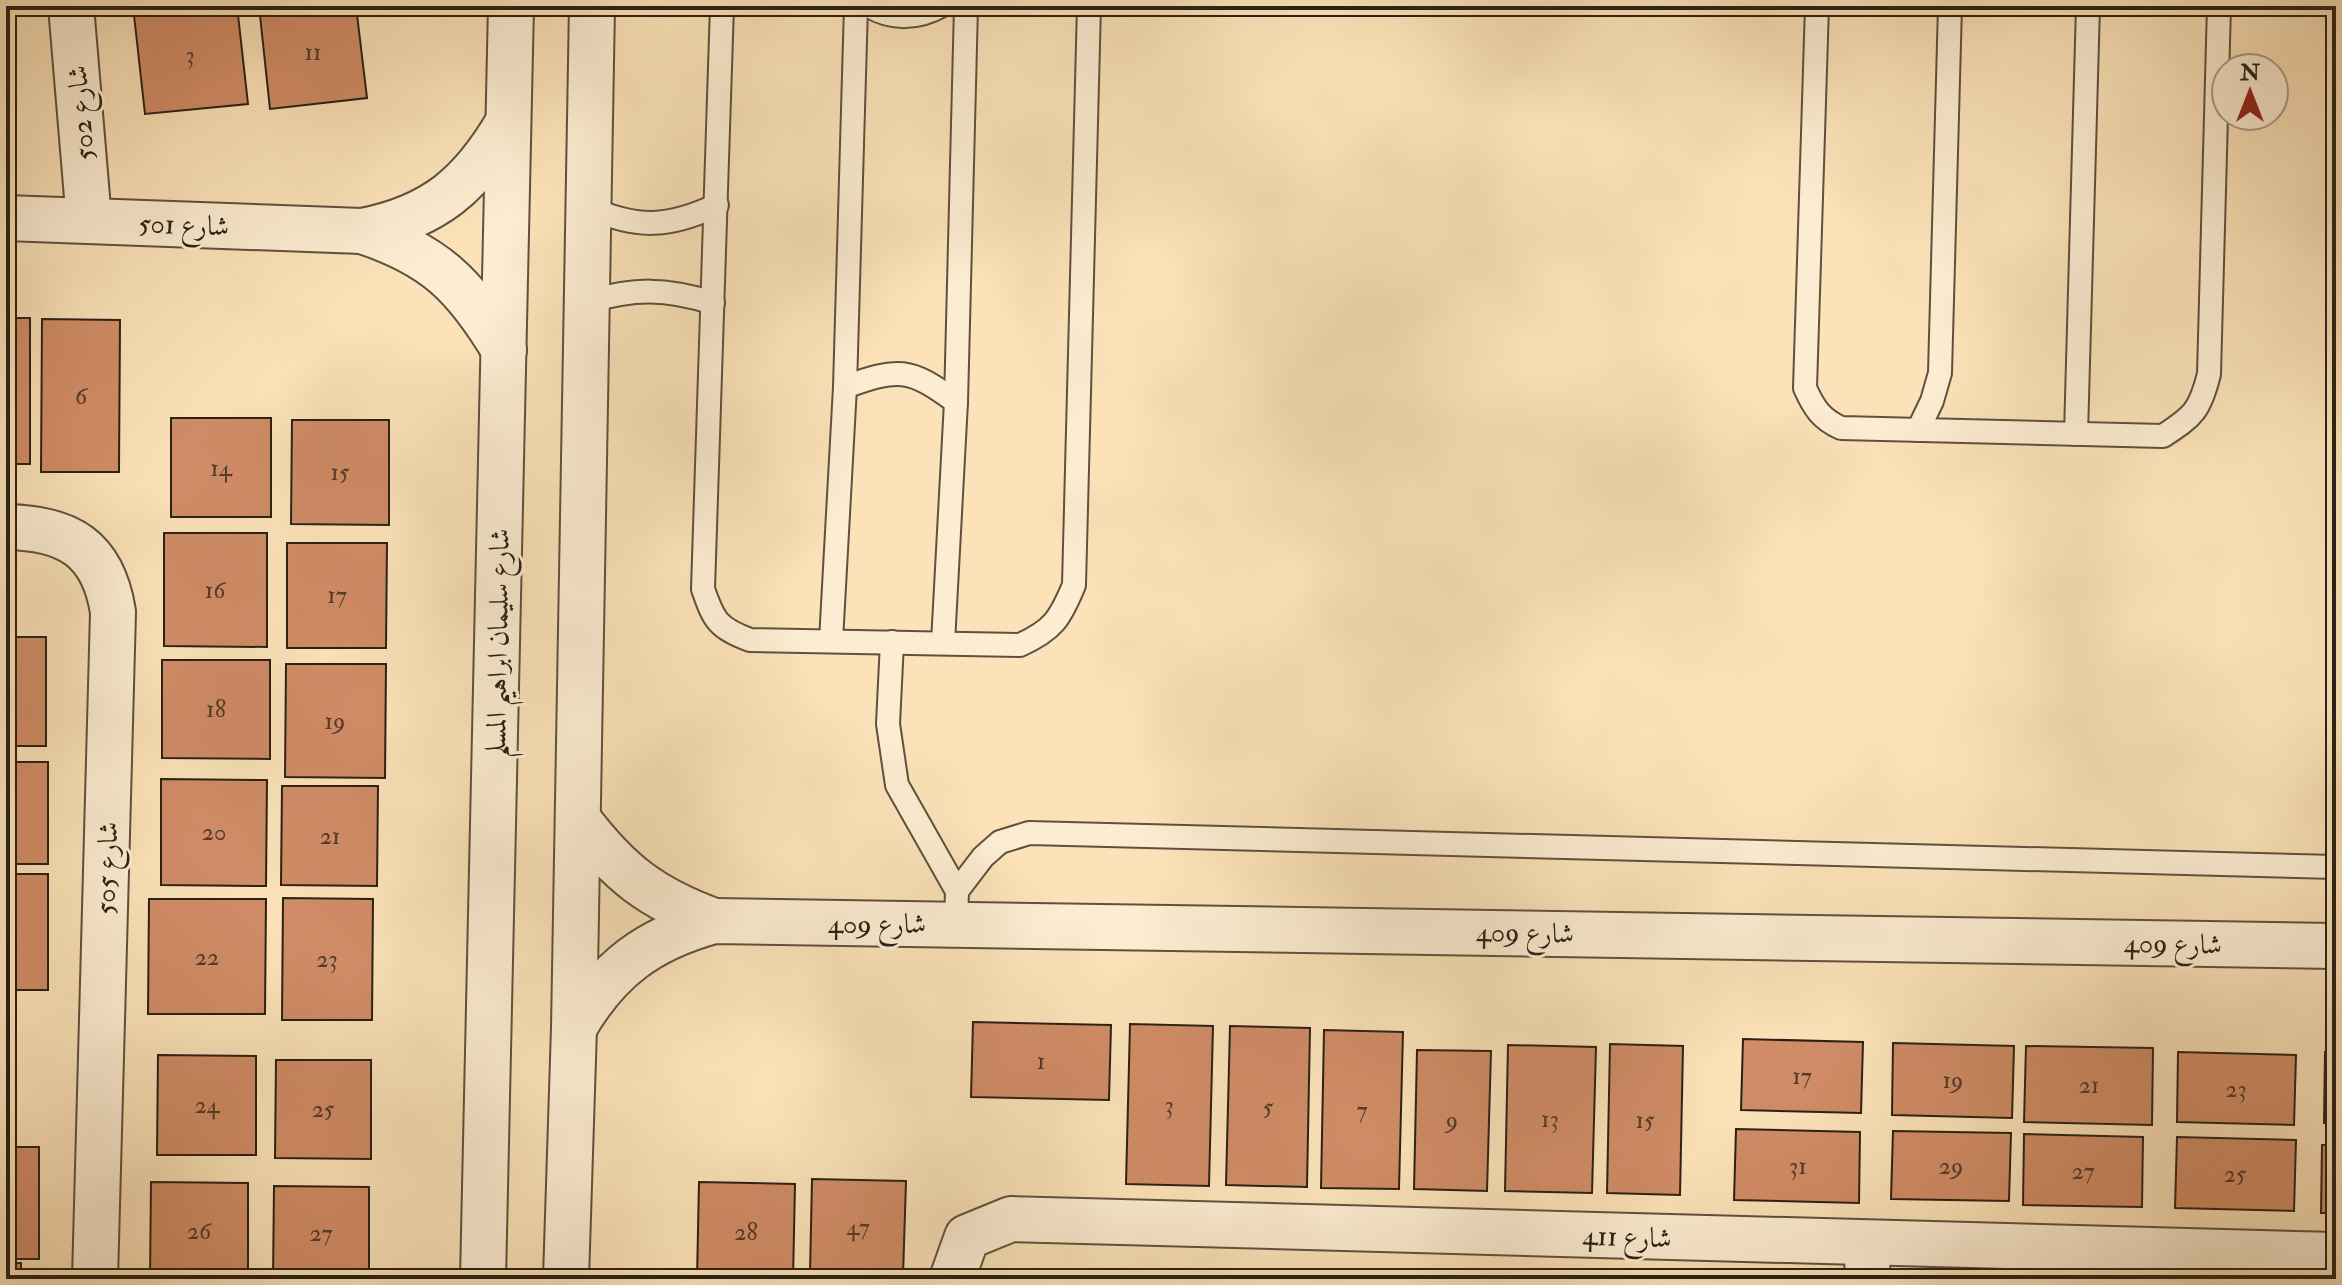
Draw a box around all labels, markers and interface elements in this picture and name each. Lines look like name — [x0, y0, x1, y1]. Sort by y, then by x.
house number: 11 — [304, 37, 322, 68]
house number: 3 — [185, 40, 195, 71]
north arrow — [2210, 52, 2290, 132]
text: N — [2239, 59, 2260, 87]
street label: شارع 502 — [60, 64, 108, 162]
street label: شارع 501 — [138, 206, 230, 250]
house number: 6 — [75, 381, 89, 412]
house number: 14 — [210, 453, 233, 484]
house number: 15 — [330, 457, 350, 488]
street label: شارع سليمان ابراهيم المسلم — [479, 528, 528, 758]
house number: 16 — [205, 575, 227, 606]
house number: 17 — [327, 580, 347, 611]
house number: 18 — [206, 694, 226, 725]
house number: 19 — [325, 706, 345, 737]
house number: 20 — [202, 817, 226, 848]
street label: شارع 505 — [88, 821, 132, 915]
house number: 21 — [320, 821, 340, 852]
street label: شارع 409 — [828, 907, 926, 947]
street label: شارع 409 — [1475, 915, 1574, 957]
street label: شارع 409 — [2123, 926, 2222, 968]
house number: 22 — [195, 942, 219, 973]
house number: 23 — [316, 944, 338, 975]
house number: 1 — [1037, 1046, 1045, 1077]
house number: 17 — [1792, 1061, 1812, 1092]
house number: 19 — [1943, 1065, 1963, 1096]
house number: 21 — [2079, 1070, 2099, 1101]
house number: 23 — [2225, 1074, 2247, 1105]
house number: 24 — [194, 1090, 221, 1121]
house number: 3 — [1164, 1090, 1174, 1121]
house number: 5 — [1263, 1092, 1274, 1123]
house number: 25 — [312, 1094, 335, 1125]
house number: 7 — [1356, 1095, 1368, 1126]
house number: 13 — [1541, 1104, 1559, 1135]
house number: 9 — [1444, 1105, 1458, 1136]
house number: 15 — [1635, 1105, 1655, 1136]
house number: 31 — [1789, 1151, 1807, 1182]
house number: 29 — [1939, 1151, 1963, 1182]
house number: 27 — [2071, 1156, 2095, 1187]
house number: 25 — [2224, 1159, 2247, 1190]
house number: 47 — [846, 1212, 870, 1243]
house number: 26 — [187, 1216, 213, 1247]
house number: 28 — [734, 1217, 758, 1248]
house number: 27 — [309, 1218, 333, 1249]
street label: شارع 411 — [1581, 1218, 1672, 1262]

